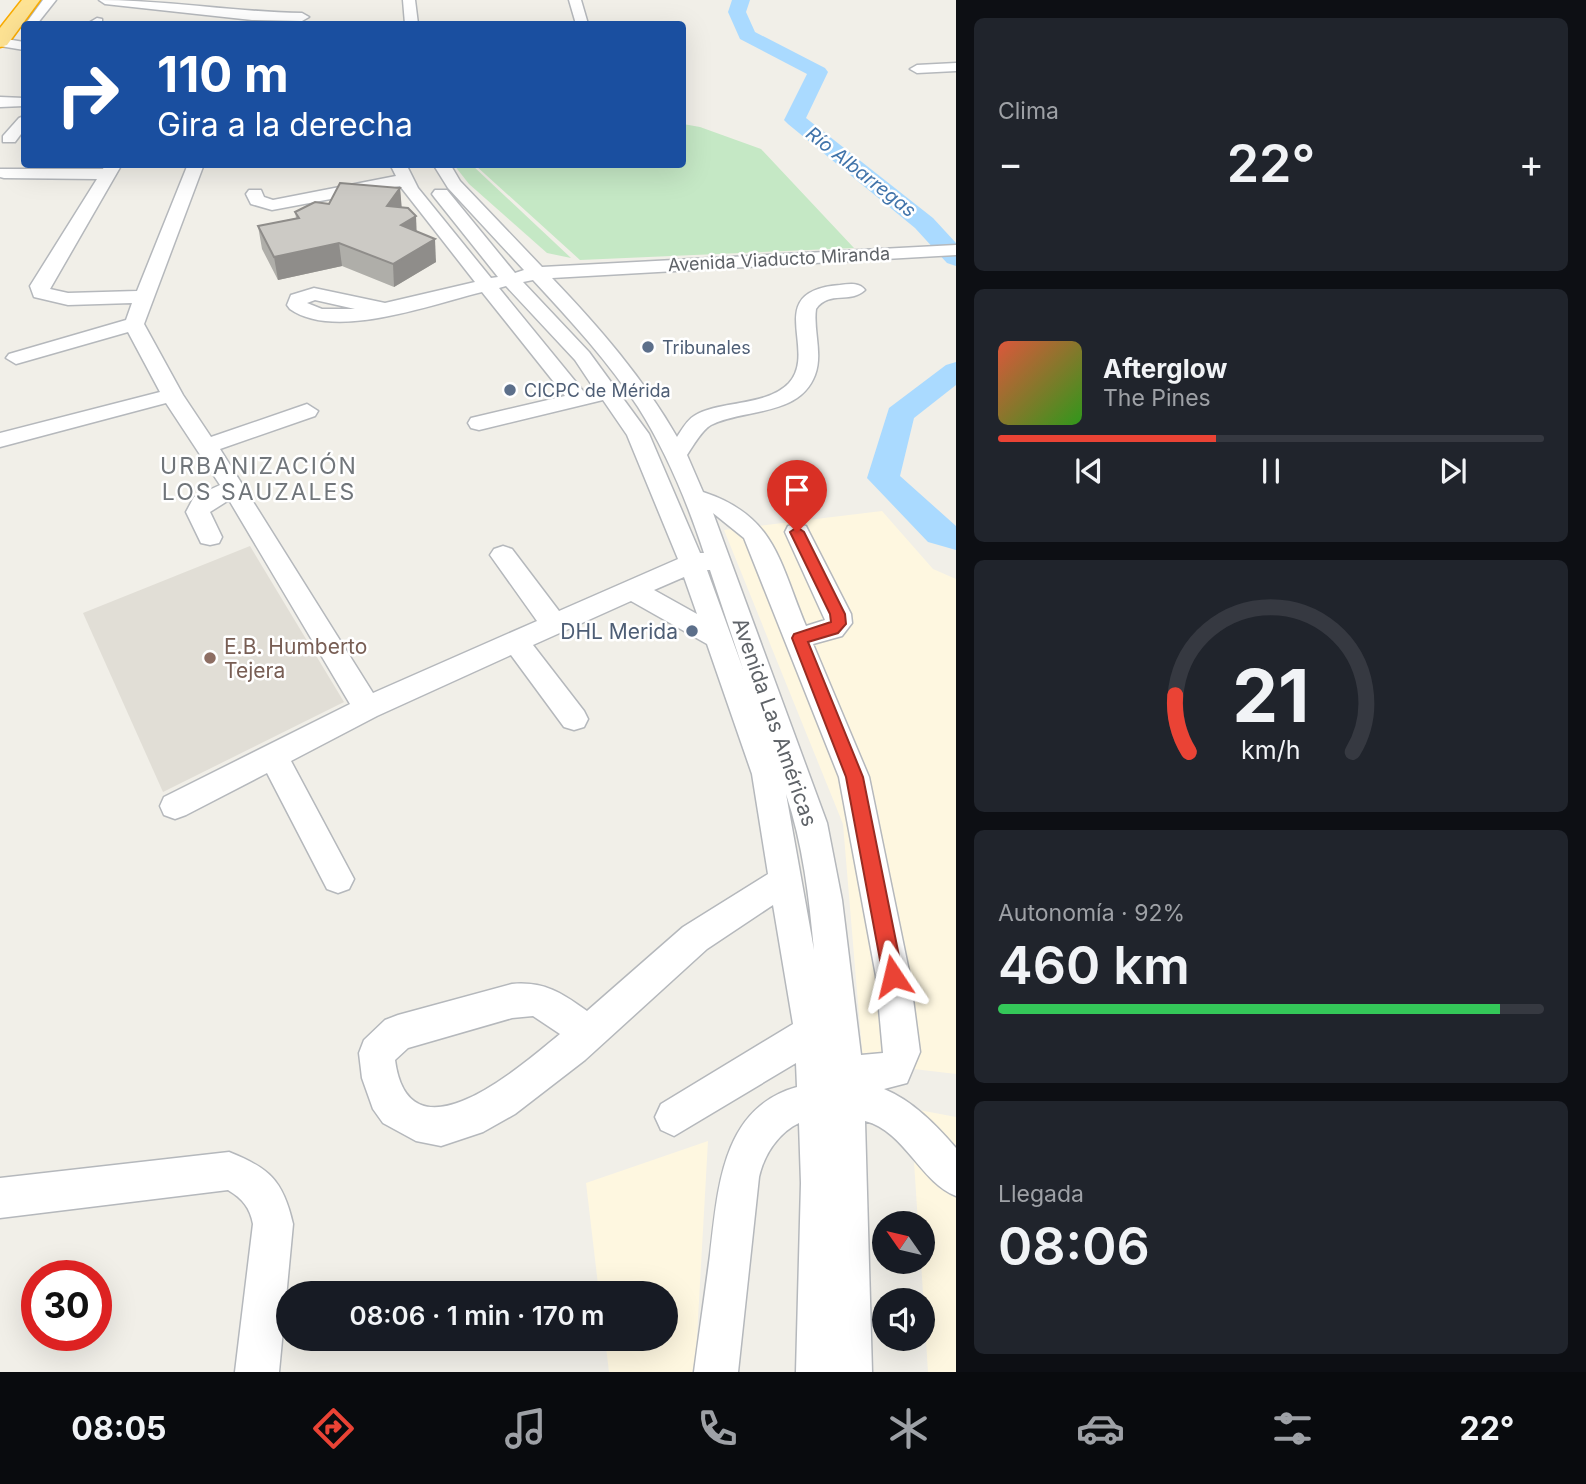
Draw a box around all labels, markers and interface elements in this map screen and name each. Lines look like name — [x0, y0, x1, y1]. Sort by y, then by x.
text: 110 m — [157, 45, 289, 104]
icon: right — [42, 49, 133, 140]
text: Clima — [998, 97, 1059, 125]
text: Gira a la derecha — [157, 105, 413, 144]
water label: Río Albarregas — [801, 122, 921, 222]
text: 22° — [1227, 132, 1315, 195]
text: − — [998, 140, 1023, 186]
text: + — [1519, 140, 1544, 186]
street label: Avenida Viaducto Miranda — [667, 243, 891, 275]
place label: Tribunales — [662, 337, 751, 358]
marker: Tribunales — [640, 339, 656, 355]
text: Afterglow — [1103, 353, 1227, 384]
place label: CICPC de Mérida — [524, 380, 671, 401]
marker: CICPC de Mérida — [502, 382, 518, 398]
text: The Pines — [1103, 384, 1211, 412]
district label: URBANIZACIÓN LOS SAUZALES — [160, 452, 358, 506]
icon: previous — [1070, 452, 1108, 490]
icon: pause — [1252, 452, 1290, 490]
icon: next — [1434, 452, 1472, 490]
pin — [767, 460, 827, 532]
icon: arrive — [778, 471, 816, 509]
street label: Avenida Las Américas — [728, 614, 822, 830]
place label: DHL Merida — [560, 619, 678, 644]
marker: DHL Merida — [684, 623, 700, 639]
place label: E.B. Humberto Tejera — [224, 634, 367, 683]
marker: E.B. Humberto Tejera — [202, 650, 218, 666]
text: 21 — [1232, 651, 1310, 740]
text: km/h — [1241, 735, 1301, 765]
text: Autonomía · 92% — [998, 899, 1185, 927]
text: 460 km — [998, 934, 1190, 997]
position arrow — [856, 939, 930, 1013]
text: Llegada — [998, 1180, 1084, 1208]
north arrow — [872, 1211, 934, 1274]
map controls — [872, 1211, 935, 1351]
text: 08:06 — [998, 1215, 1150, 1278]
speed limit sign: 30 — [21, 1260, 112, 1351]
button: sound — [872, 1288, 935, 1351]
text: 08:06 · 1 min · 170 m — [350, 1300, 605, 1331]
icon: directions — [309, 1404, 358, 1453]
icon: music — [501, 1404, 550, 1453]
icon: phone — [693, 1404, 742, 1453]
icon: climate — [884, 1404, 933, 1453]
icon: car — [1076, 1404, 1125, 1453]
icon: filters — [1268, 1404, 1317, 1453]
text: 08:05 — [71, 1409, 166, 1448]
text: 22° — [1460, 1409, 1515, 1448]

